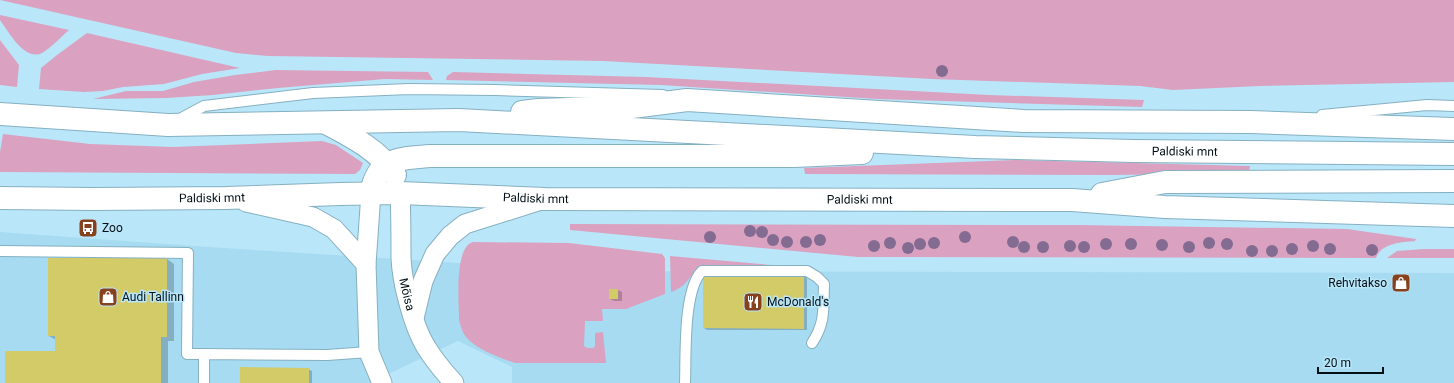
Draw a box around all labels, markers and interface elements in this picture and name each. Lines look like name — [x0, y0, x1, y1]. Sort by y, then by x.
street label: Paldiski mnt — [1152, 144, 1218, 159]
street label: Paldiski mnt — [179, 190, 245, 205]
street label: Paldiski mnt — [503, 190, 569, 206]
street label: Paldiski mnt — [827, 193, 893, 207]
bus stop icon: Zoo — [77, 217, 99, 239]
place label: Zoo — [102, 221, 123, 235]
shop icon: Rehvitakso — [1390, 272, 1412, 294]
place label: Rehvitakso — [1328, 276, 1387, 290]
street label: Mõisa — [396, 277, 418, 312]
shop icon: Audi Tallinn — [97, 286, 119, 308]
place label: Audi Tallinn — [122, 290, 184, 304]
restaurant icon: McDonald's — [742, 291, 764, 313]
place label: McDonald's — [767, 295, 829, 309]
scale bar — [1318, 349, 1383, 375]
text: 20 m — [1324, 356, 1351, 370]

